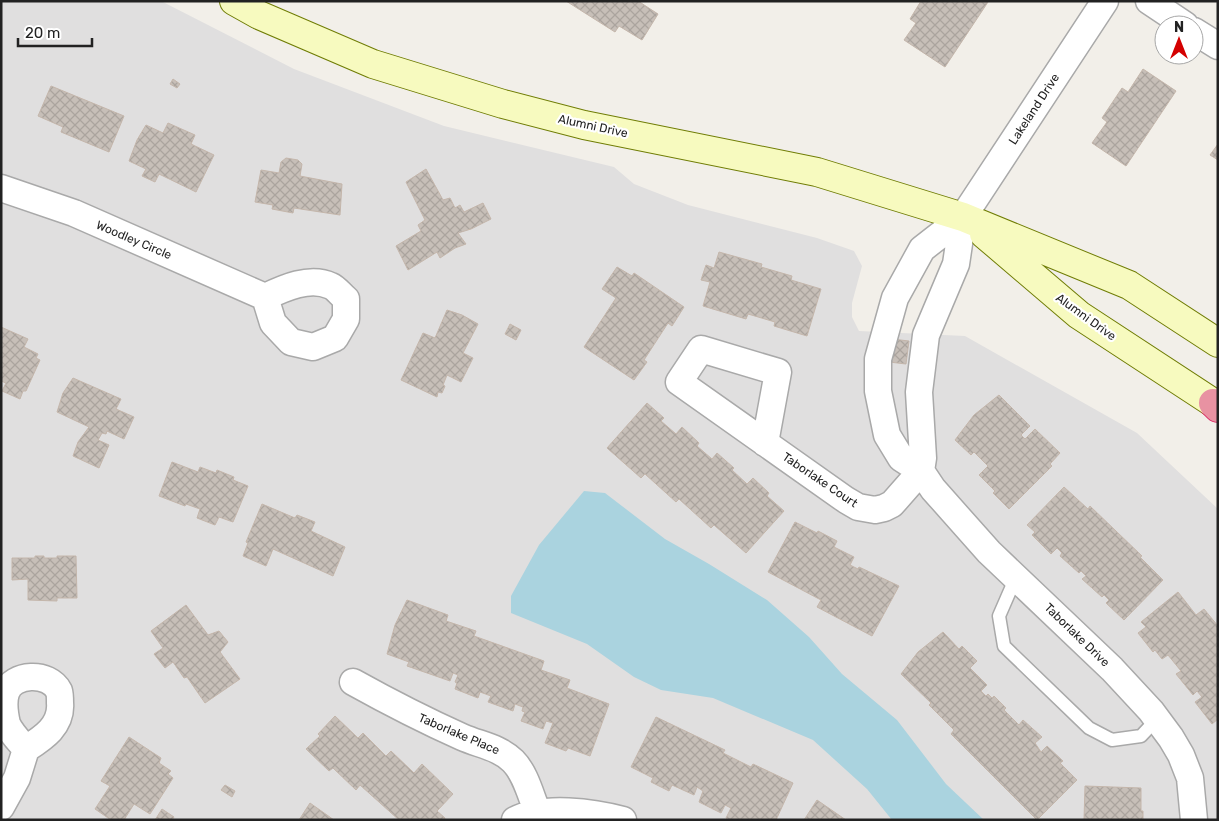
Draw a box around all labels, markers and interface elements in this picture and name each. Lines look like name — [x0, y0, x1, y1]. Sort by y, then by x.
scale bar — [18, 15, 91, 47]
north arrow — [1154, 15, 1204, 65]
text: N — [1174, 19, 1184, 36]
text: 20 m — [25, 24, 60, 42]
street label: Lakeland Drive — [1006, 71, 1062, 147]
street label: Alumni Drive — [557, 112, 629, 140]
street label: Woodley Circle — [94, 218, 174, 262]
street label: Alumni Drive — [1053, 291, 1119, 344]
street label: Taborlake Court — [780, 450, 860, 510]
street label: Taborlake Drive — [1042, 600, 1113, 670]
street label: Taborlake Place — [416, 711, 502, 757]

